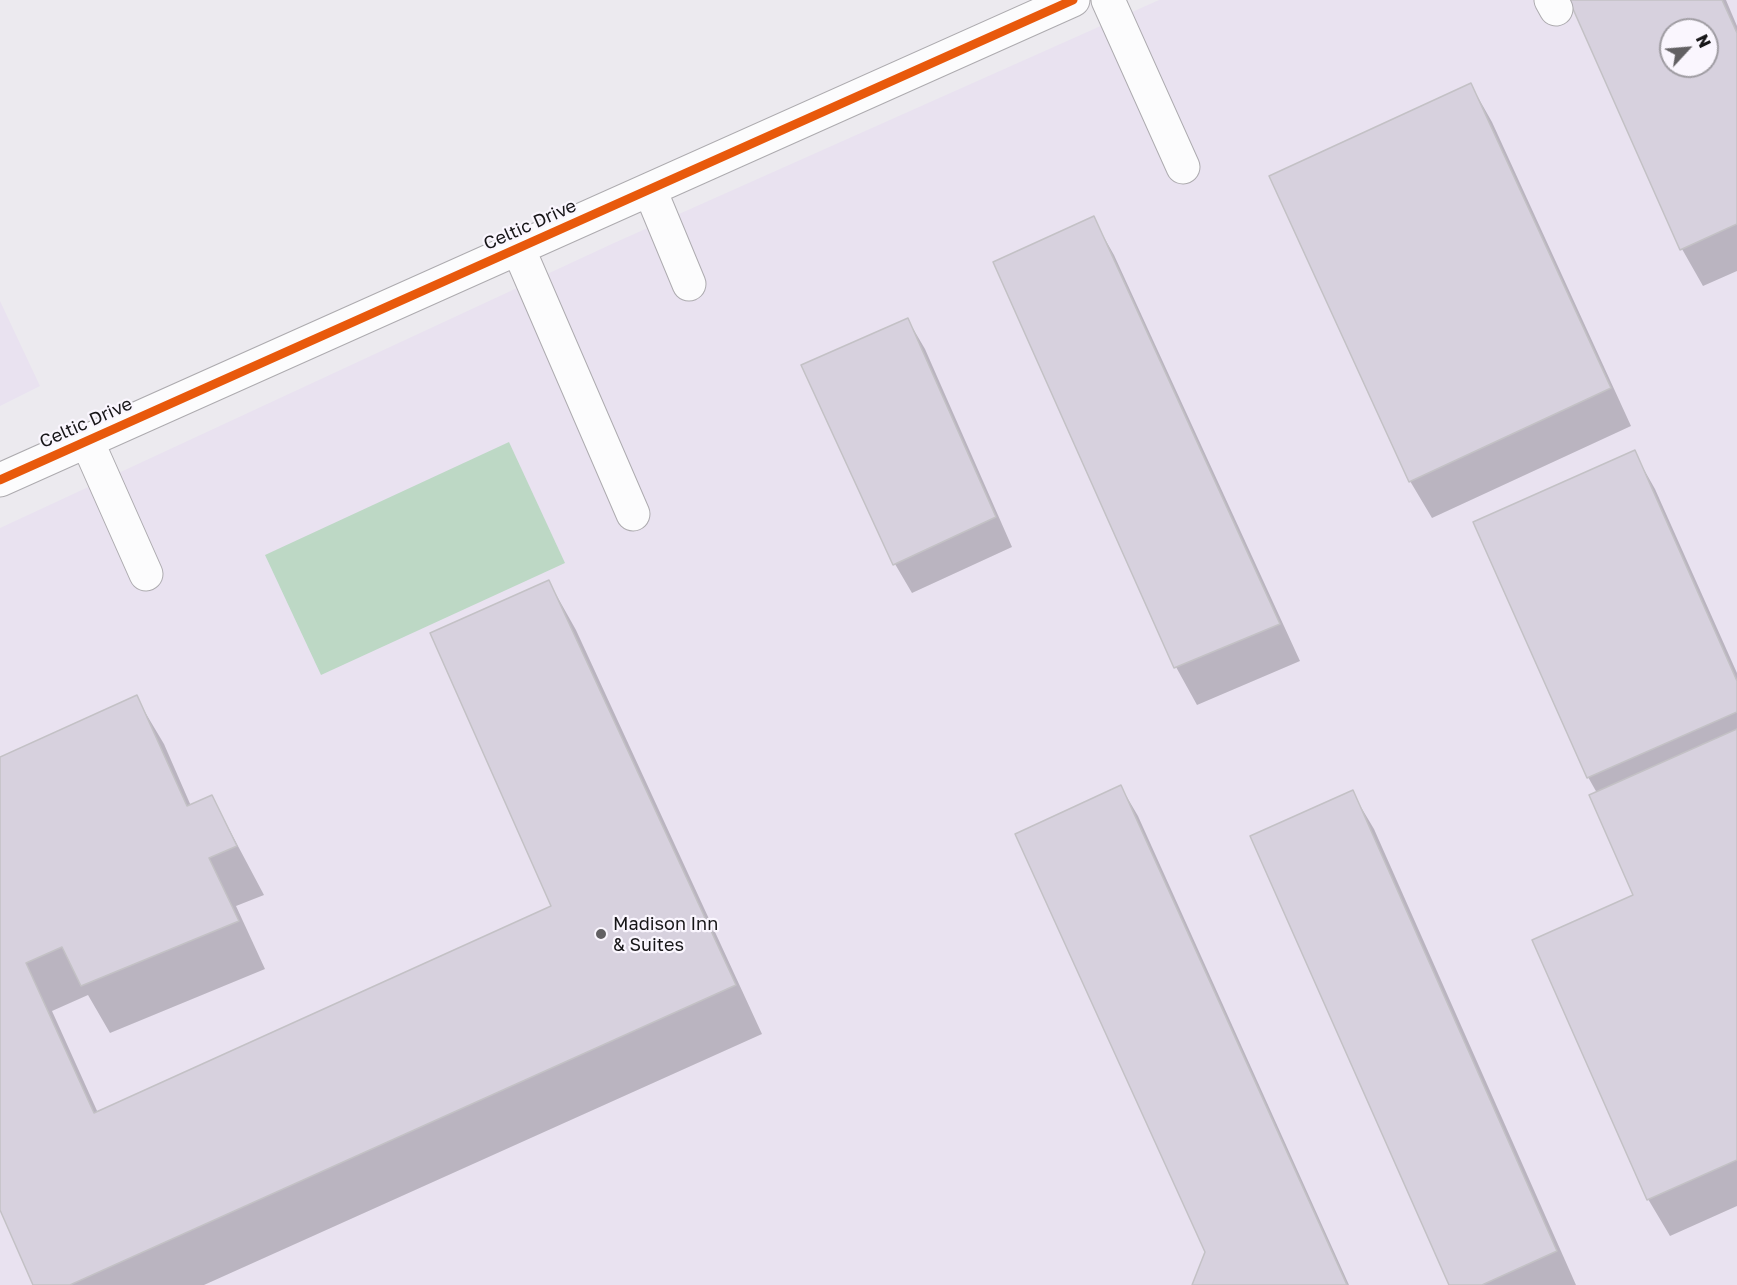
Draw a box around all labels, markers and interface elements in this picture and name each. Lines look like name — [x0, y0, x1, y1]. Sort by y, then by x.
north arrow — [1659, 18, 1719, 78]
text: N — [1692, 31, 1715, 51]
street label: Celtic Drive — [480, 195, 580, 255]
street label: Celtic Drive — [36, 393, 136, 453]
place label: Madison Inn & Suites — [613, 913, 718, 956]
marker: Madison Inn & Suites — [594, 927, 608, 941]

